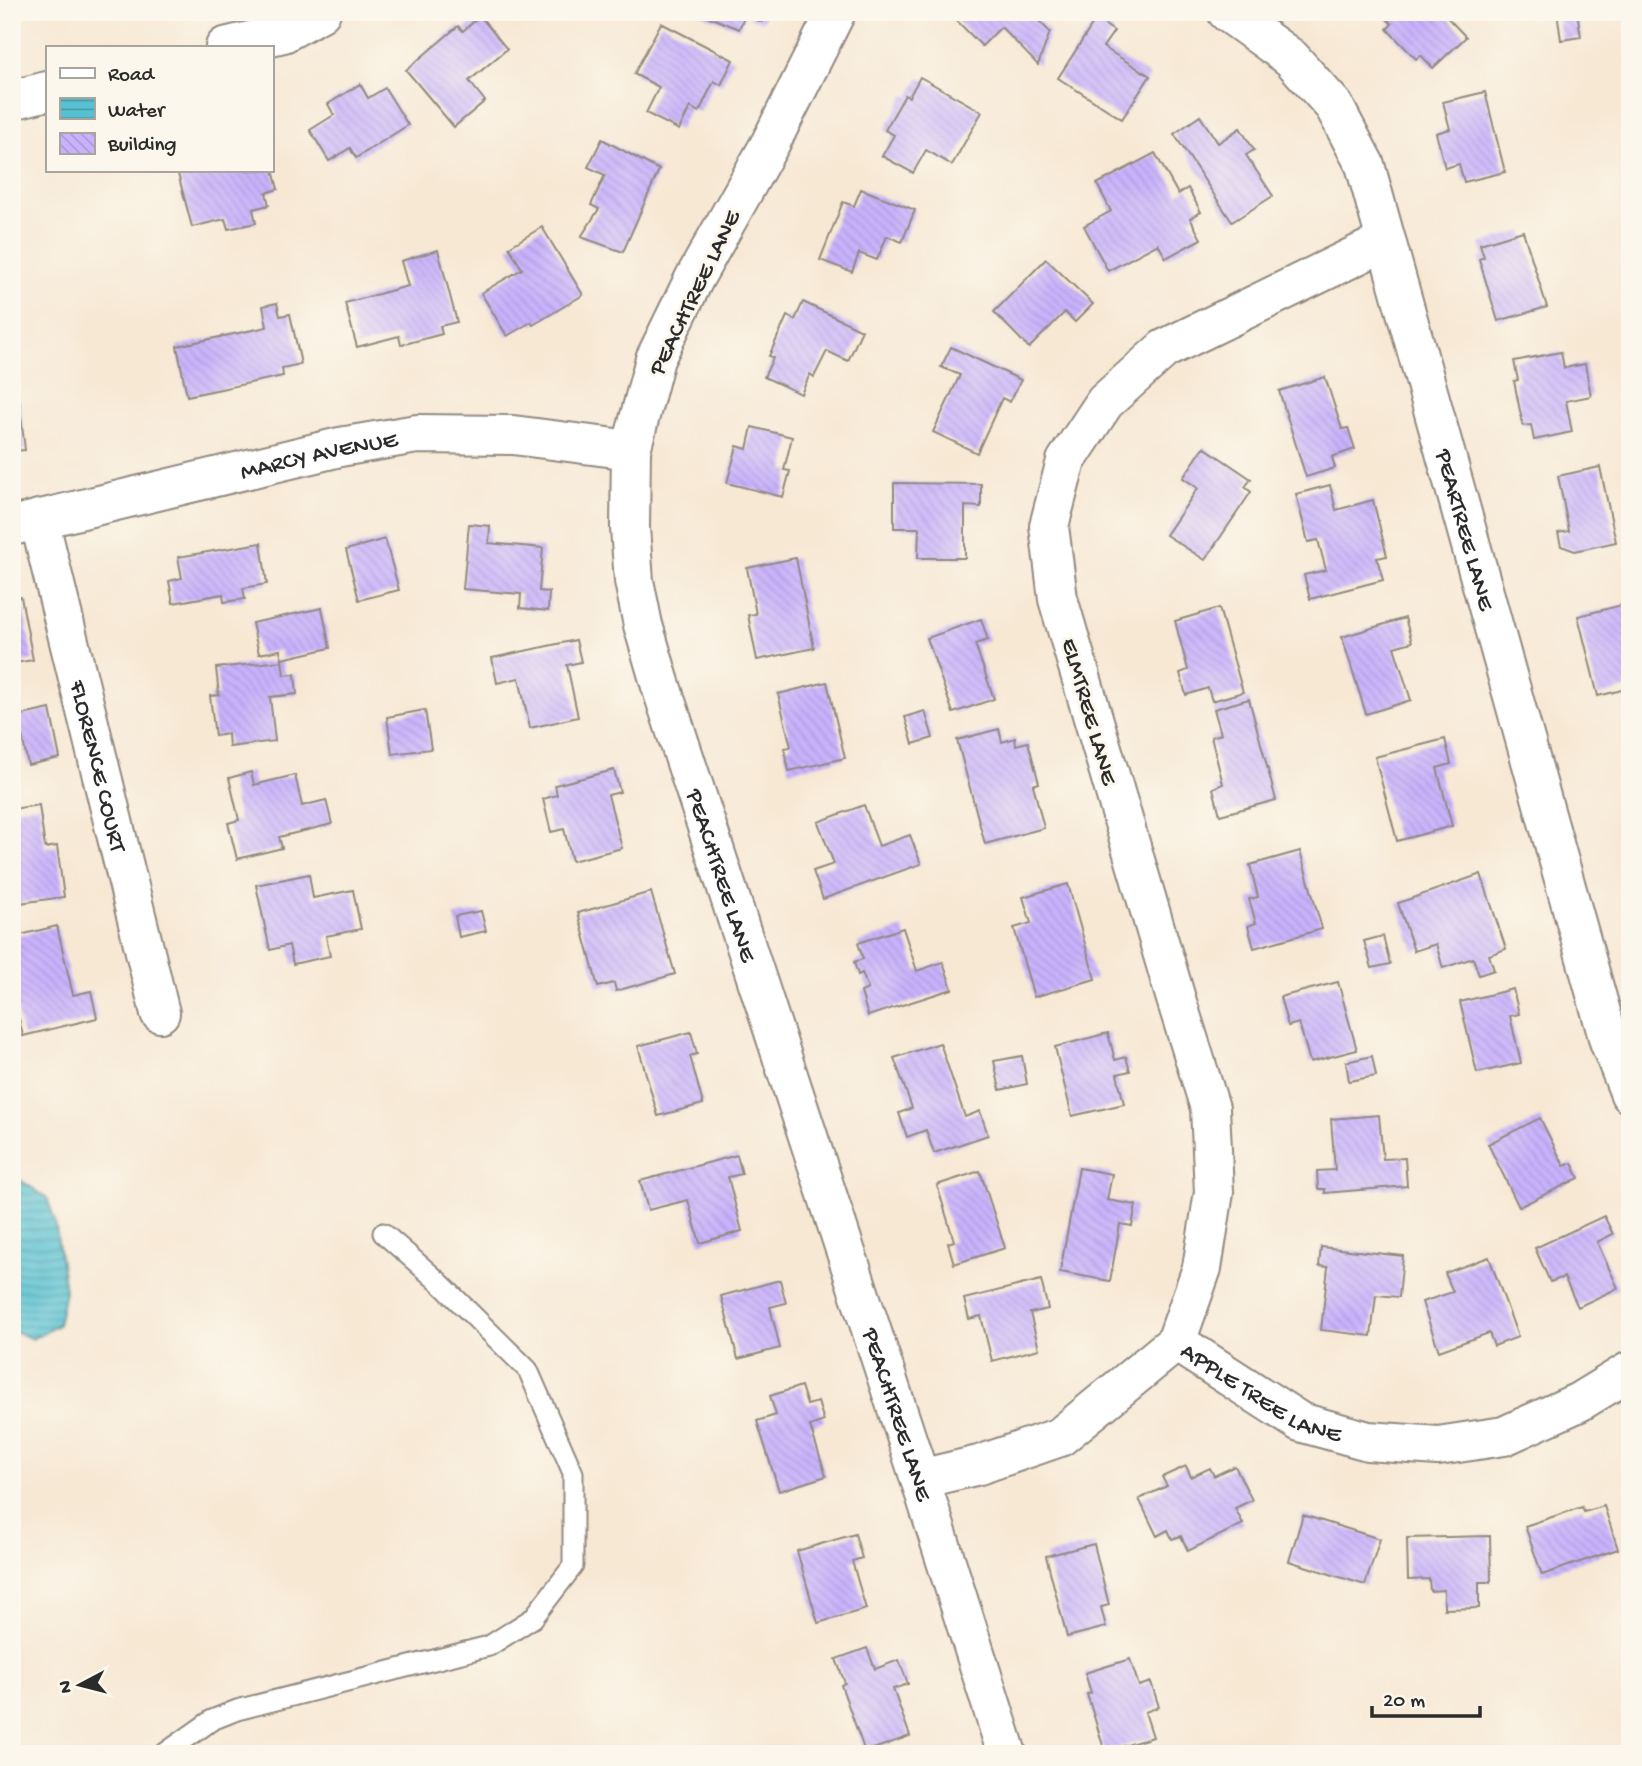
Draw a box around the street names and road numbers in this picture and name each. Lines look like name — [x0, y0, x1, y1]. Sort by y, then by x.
street label: PEACHTREE LANE — [643, 205, 749, 382]
street label: MARCY AVENUE — [238, 426, 401, 488]
street label: PEARTREE LANE — [1427, 445, 1500, 615]
street label: ELMTREE LANE — [1053, 635, 1123, 790]
street label: FLORENCE COURT — [61, 677, 131, 857]
street label: PEACHTREE LANE — [677, 785, 761, 967]
street label: PEACHTREE LANE — [853, 1324, 937, 1506]
street label: APPLE TREE LANE — [1174, 1338, 1345, 1451]

